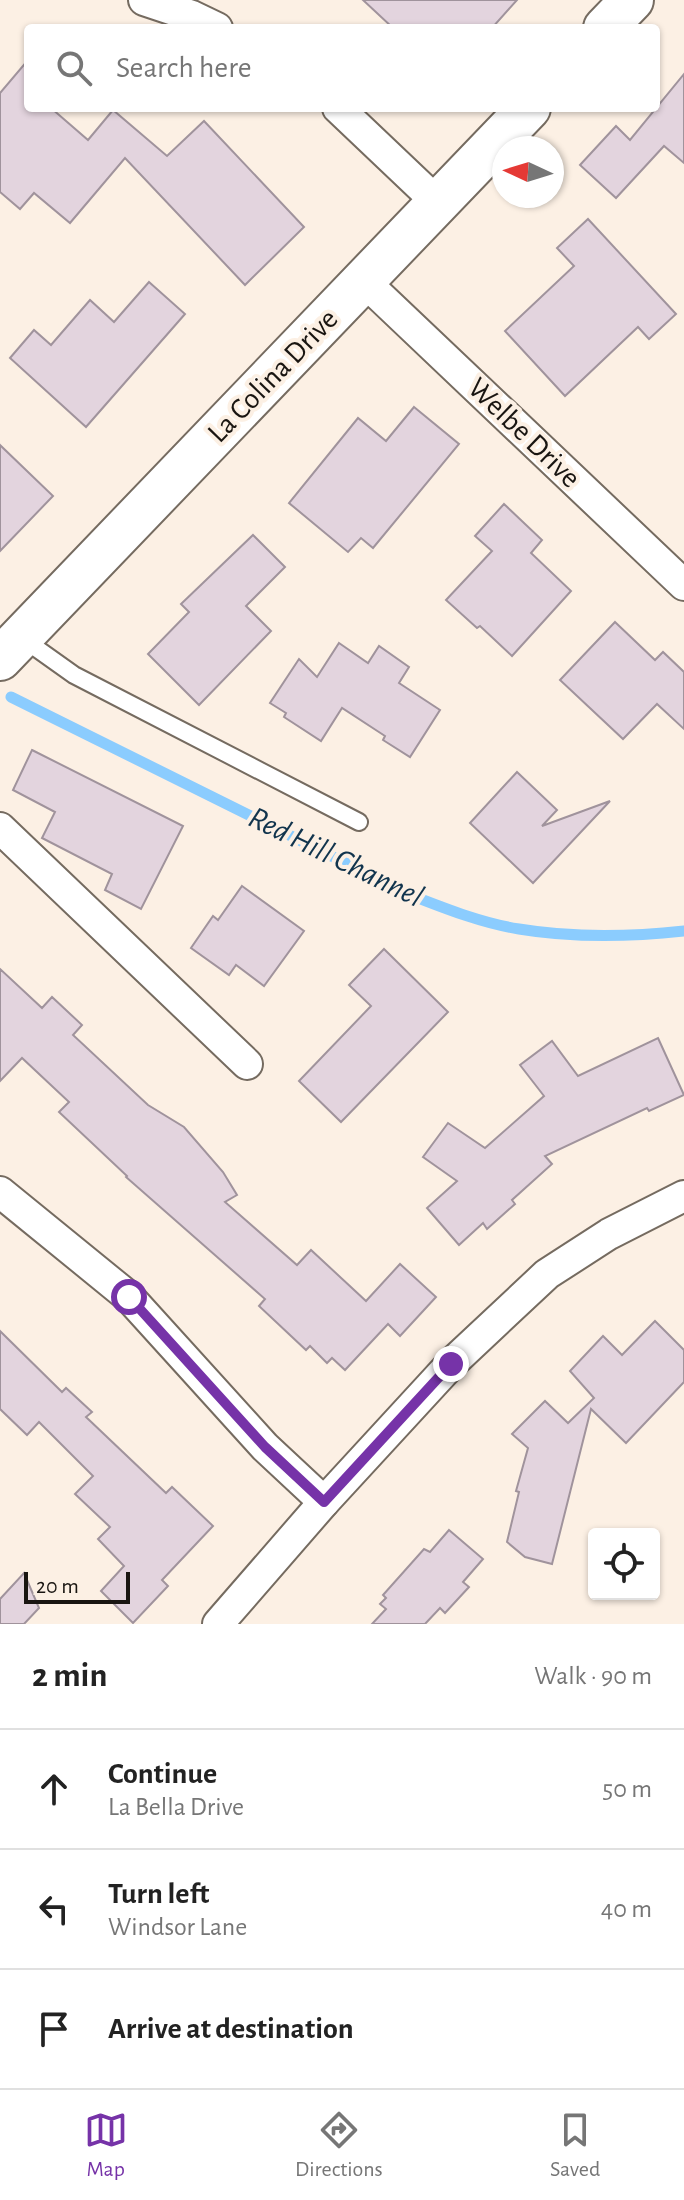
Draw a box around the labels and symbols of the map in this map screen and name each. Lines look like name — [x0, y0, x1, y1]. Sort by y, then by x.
north arrow — [492, 136, 564, 208]
street label: La Colina Drive — [202, 304, 344, 448]
street label: Welbe Drive — [462, 372, 586, 494]
water label: Red Hill Channel — [244, 801, 429, 913]
route start — [111, 1279, 147, 1315]
route end — [433, 1346, 469, 1382]
scale bar — [24, 1568, 130, 1604]

